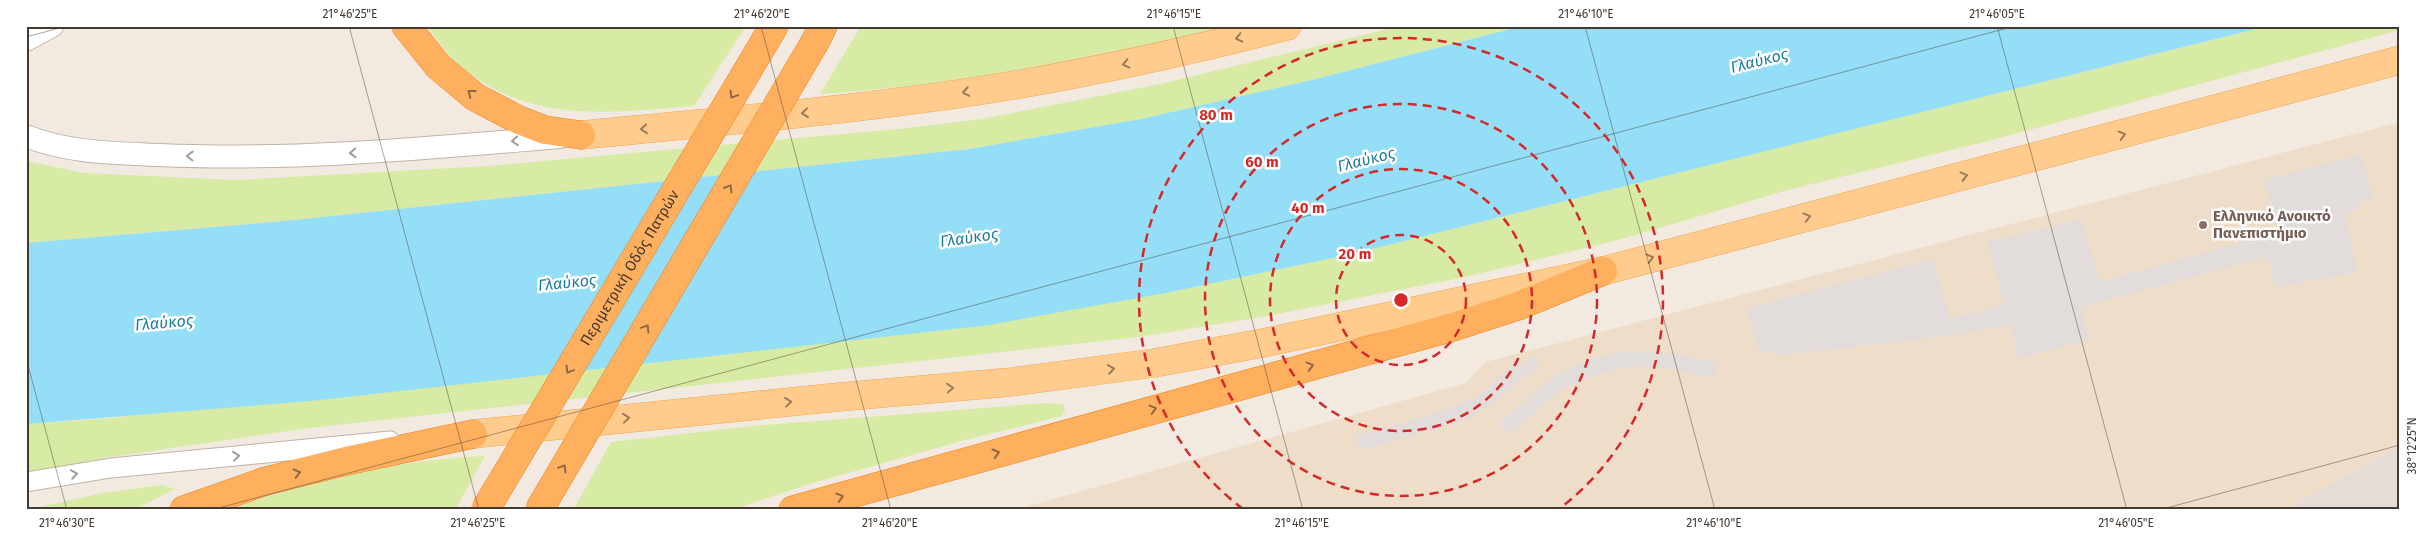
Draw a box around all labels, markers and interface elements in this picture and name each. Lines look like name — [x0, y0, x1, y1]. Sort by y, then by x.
text: 21°46'25"E — [322, 7, 378, 21]
text: 21°46'20"E — [734, 7, 790, 21]
text: 21°46'15"E — [1147, 7, 1201, 21]
text: 21°46'10"E — [1558, 7, 1614, 21]
text: 21°46'05"E — [1969, 7, 2025, 21]
one-way arrow — [1235, 32, 1244, 43]
water label: Γλαύκος — [1728, 44, 1790, 77]
one-way arrow — [1122, 58, 1131, 69]
one-way arrow — [962, 87, 971, 97]
one-way arrow — [730, 89, 740, 98]
one-way arrow — [468, 91, 477, 99]
text: 80 m — [1199, 106, 1233, 124]
one-way arrow — [801, 107, 809, 118]
one-way arrow — [639, 123, 647, 134]
one-way arrow — [2117, 130, 2126, 141]
one-way arrow — [510, 135, 518, 146]
water label: Γλαύκος — [1335, 143, 1397, 176]
one-way arrow — [348, 147, 356, 158]
one-way arrow — [186, 151, 194, 161]
text: 60 m — [1245, 153, 1279, 171]
one-way arrow — [1960, 171, 1969, 182]
one-way arrow — [722, 184, 732, 193]
street label: Περιμετρική Οδός Πατρών — [576, 186, 683, 349]
text: 40 m — [1291, 199, 1325, 217]
place label: Ελληνικό Ανοικτό Πανεπιστήμιο — [2213, 207, 2331, 242]
one-way arrow — [1803, 213, 1811, 223]
marker: Ελληνικό Ανοικτό Πανεπιστήμιο — [2197, 219, 2209, 231]
water label: Γλαύκος — [939, 224, 1000, 251]
text: 20 m — [1339, 245, 1371, 263]
one-way arrow — [1645, 254, 1653, 264]
water label: Γλαύκος — [537, 270, 598, 295]
centre of rings — [1392, 291, 1410, 309]
water label: Γλαύκος — [134, 310, 195, 335]
one-way arrow — [640, 324, 650, 333]
one-way arrow — [1305, 361, 1314, 372]
one-way arrow — [566, 364, 576, 373]
one-way arrow — [1107, 364, 1115, 375]
one-way arrow — [946, 382, 954, 393]
one-way arrow — [784, 397, 792, 408]
one-way arrow — [1149, 404, 1157, 415]
one-way arrow — [622, 413, 630, 424]
text: 38°12'25"N — [2405, 417, 2419, 475]
one-way arrow — [992, 448, 1000, 458]
one-way arrow — [232, 451, 240, 462]
one-way arrow — [557, 464, 567, 473]
one-way arrow — [71, 469, 79, 480]
one-way arrow — [293, 469, 301, 479]
one-way arrow — [835, 492, 844, 502]
text: 21°46'30"E — [39, 516, 95, 530]
text: 21°46'25"E — [450, 516, 506, 530]
text: 21°46'20"E — [862, 516, 918, 530]
text: 21°46'15"E — [1275, 516, 1329, 530]
text: 21°46'10"E — [1686, 516, 1742, 530]
text: 21°46'05"E — [2098, 516, 2154, 530]

